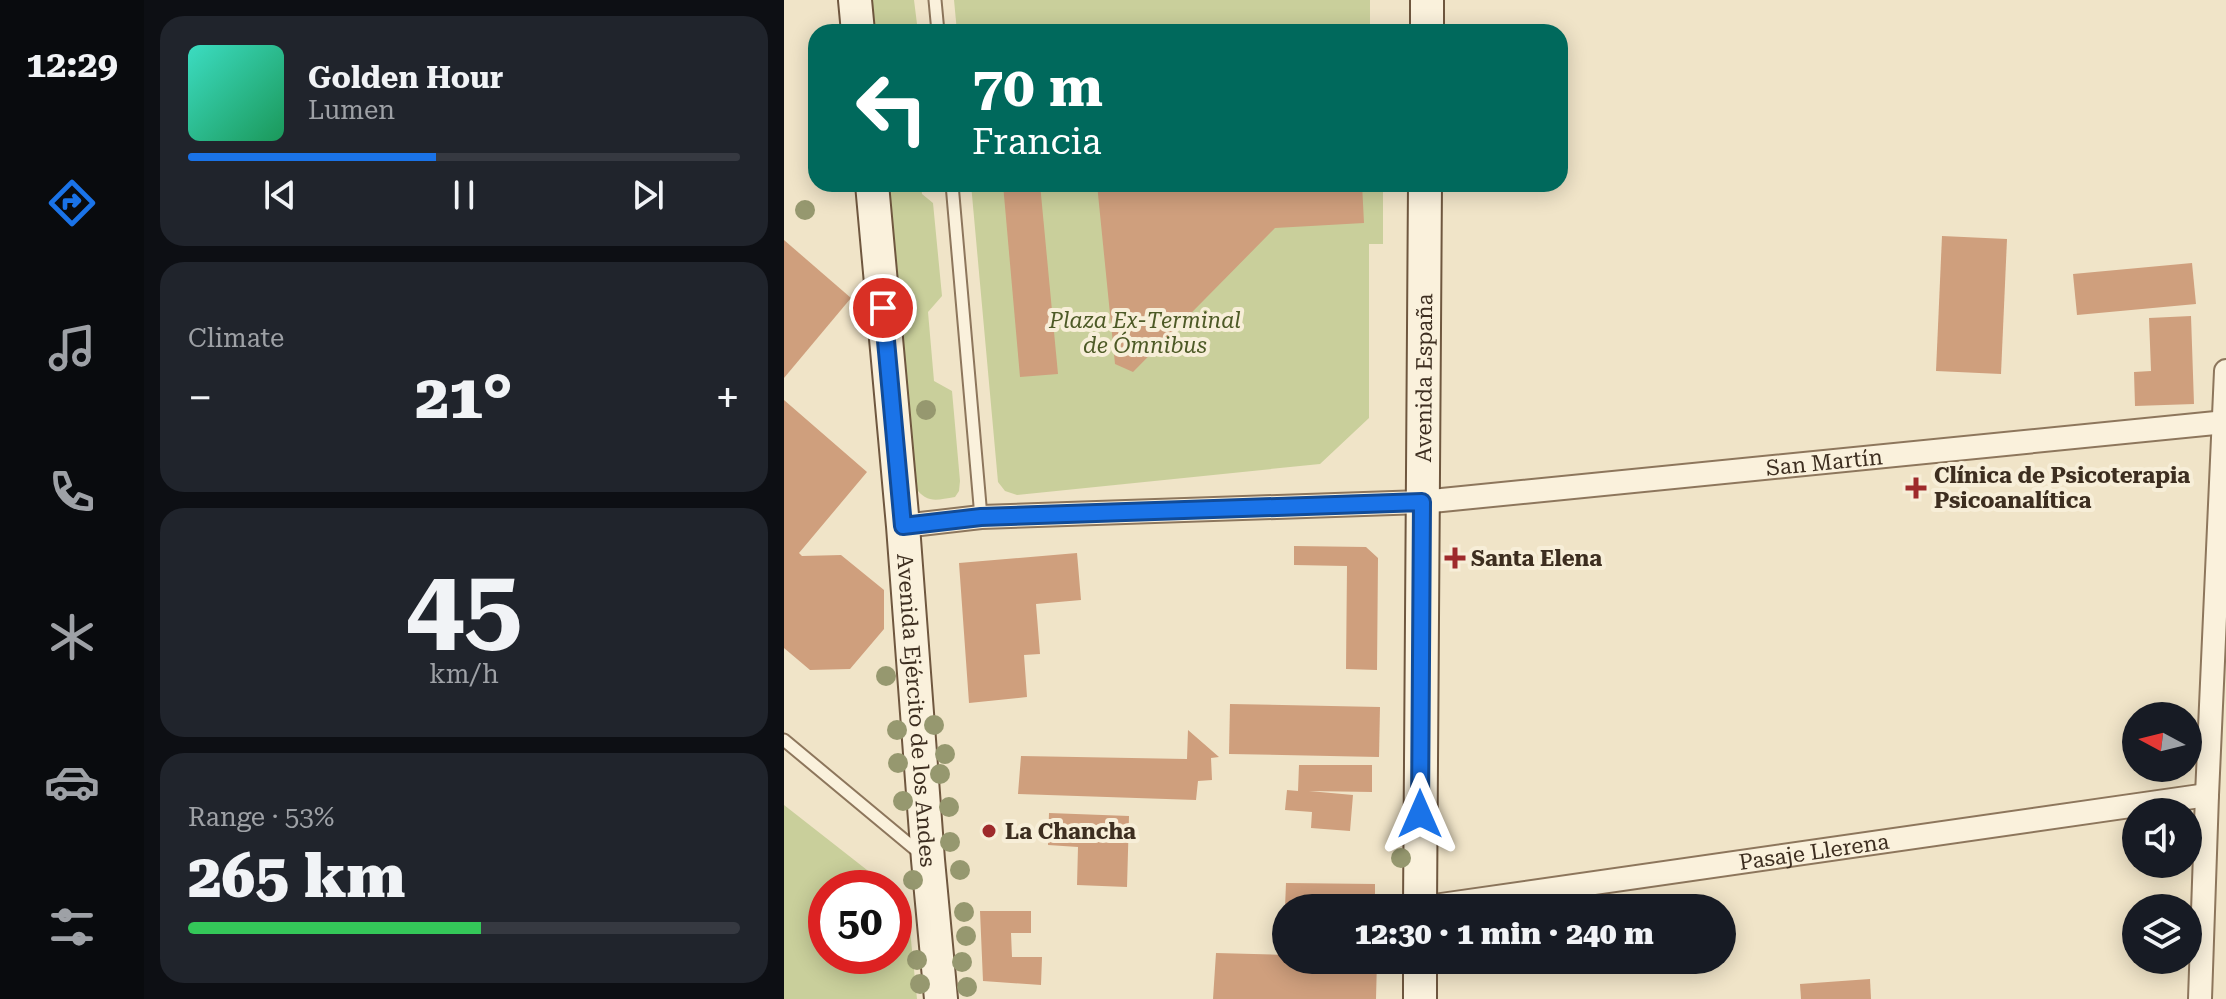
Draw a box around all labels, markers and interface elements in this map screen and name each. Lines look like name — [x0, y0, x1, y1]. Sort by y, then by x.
text: 12:29 — [26, 44, 118, 86]
text: 70 m — [972, 54, 1103, 120]
icon: left — [840, 56, 944, 160]
text: Golden Hour — [308, 60, 503, 95]
text: Lumen — [308, 95, 395, 125]
text: Francia — [972, 121, 1102, 163]
icon: previous — [258, 173, 302, 217]
icon: pause — [442, 173, 486, 217]
icon: next — [626, 173, 670, 217]
icon: directions — [44, 175, 100, 231]
pin — [849, 274, 917, 342]
icon: arrive — [861, 286, 905, 330]
street label: Avenida España — [1411, 293, 1437, 463]
park label: Plaza Ex-Terminal de Ómnibus — [1048, 308, 1241, 358]
icon: music — [44, 320, 100, 376]
text: Climate — [188, 323, 284, 353]
text: 21° — [415, 362, 513, 433]
text: − — [188, 372, 213, 424]
text: + — [715, 372, 740, 424]
street label: San Martín — [1765, 444, 1884, 481]
place label: Clínica de Psicoterapia Psicoanalítica — [1934, 463, 2190, 513]
icon: phone — [44, 464, 100, 520]
marker: Clínica de Psicoterapia Psicoanalítica — [1905, 477, 1927, 499]
text: 45 — [406, 546, 522, 667]
place label: Santa Elena — [1471, 546, 1602, 571]
marker: Santa Elena — [1446, 549, 1464, 567]
street label: Avenida Ejército de los Andes — [892, 552, 941, 868]
icon: climate — [44, 609, 100, 665]
text: km/h — [429, 659, 499, 689]
north arrow — [2122, 702, 2202, 782]
map controls — [2122, 702, 2202, 974]
icon: car — [44, 754, 100, 810]
position arrow — [1378, 772, 1462, 856]
button: sound — [2122, 798, 2202, 878]
text: Range · 53% — [188, 802, 334, 832]
place label: La Chancha — [1005, 819, 1136, 844]
marker: La Chancha — [980, 822, 998, 840]
street label: Pasaje Llerena — [1737, 829, 1891, 875]
text: 265 km — [188, 841, 405, 912]
speed limit sign: 50 — [808, 870, 912, 974]
button: layers — [2122, 894, 2202, 974]
icon: filters — [44, 899, 100, 955]
text: 12:30 · 1 min · 240 m — [1354, 916, 1654, 951]

